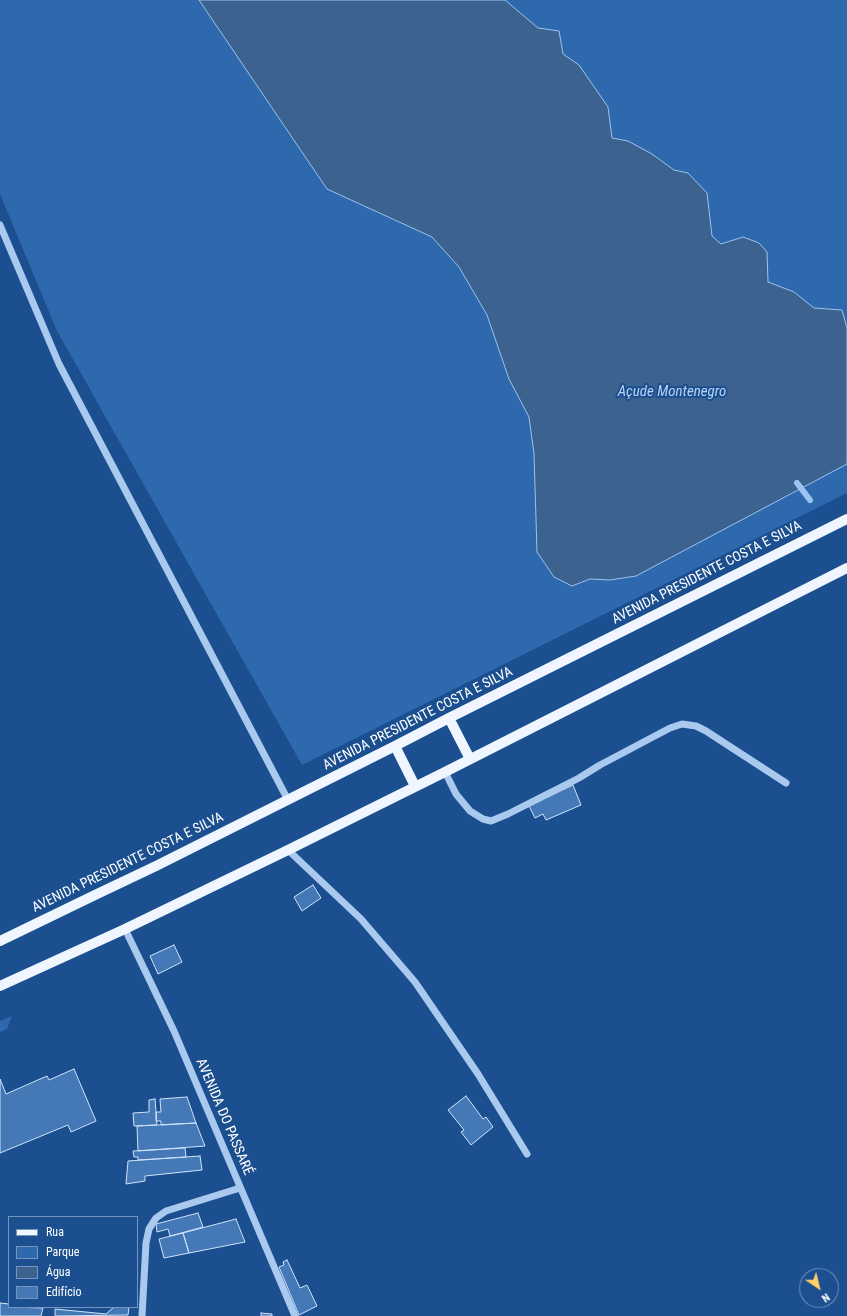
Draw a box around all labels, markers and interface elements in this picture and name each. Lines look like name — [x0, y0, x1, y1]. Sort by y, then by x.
water label: Açude Montenegro — [618, 383, 726, 401]
street label: AVENIDA PRESIDENTE COSTA E SILVA — [609, 518, 805, 628]
street label: AVENIDA PRESIDENTE COSTA E SILVA — [320, 664, 516, 774]
street label: AVENIDA PRESIDENTE COSTA E SILVA — [30, 809, 226, 917]
street label: AVENIDA DO PASSARÉ — [192, 1056, 256, 1178]
legend — [8, 1216, 138, 1308]
text: Rua — [46, 1225, 64, 1239]
text: Parque — [46, 1245, 79, 1259]
text: Água — [46, 1265, 70, 1279]
north arrow — [799, 1268, 839, 1308]
text: Edifício — [46, 1285, 82, 1299]
text: N — [819, 1290, 832, 1305]

